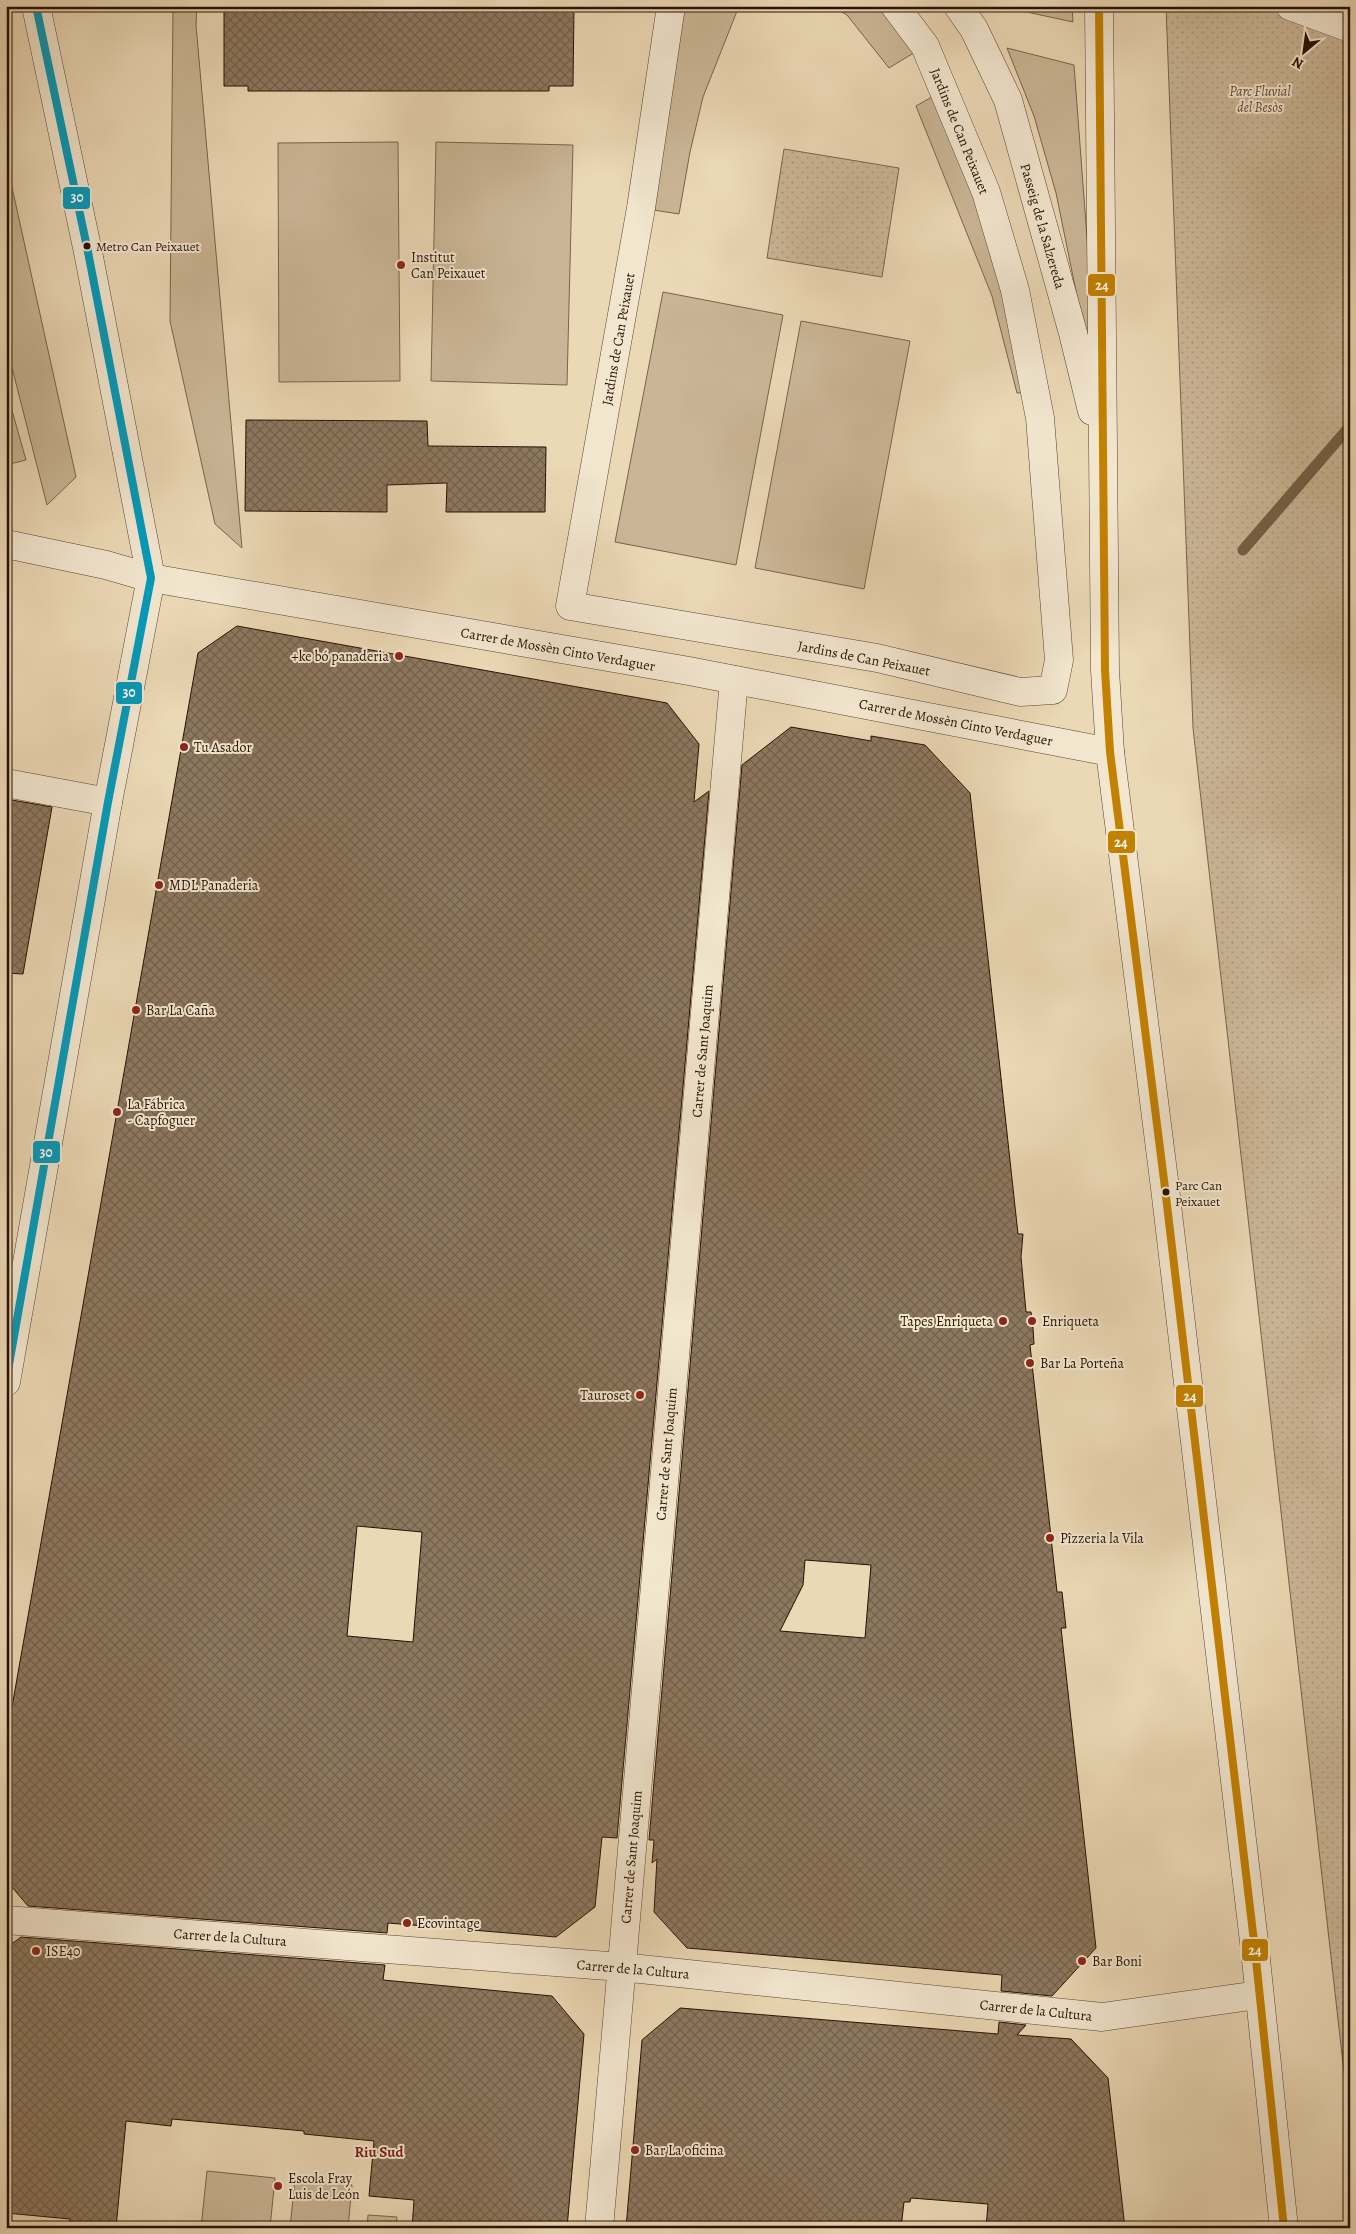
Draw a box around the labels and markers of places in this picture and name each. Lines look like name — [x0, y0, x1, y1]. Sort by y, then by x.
place label: Metro Can Peixauet — [96, 238, 201, 255]
marker: Metro Can Peixauet — [82, 241, 92, 251]
place label: Institut Can Peixauet — [411, 248, 486, 283]
marker: Institut Can Peixauet — [395, 259, 407, 271]
place label: +ke bó panaderia — [292, 647, 389, 666]
marker: +ke bó panaderia — [393, 650, 405, 662]
place label: Tu Asador — [194, 738, 252, 757]
marker: Tu Asador — [178, 741, 190, 753]
place label: MDL Panaderia — [169, 876, 259, 895]
marker: MDL Panaderia — [153, 879, 165, 891]
place label: Bar La Caña — [146, 1001, 216, 1020]
marker: Bar La Caña — [130, 1004, 142, 1016]
place label: La Fábrica - Capfoguer — [127, 1095, 196, 1130]
marker: La Fábrica - Capfoguer — [111, 1106, 123, 1118]
place label: Parc Can Peixauet — [1175, 1177, 1222, 1210]
marker: Parc Can Peixauet — [1161, 1187, 1171, 1197]
place label: Tapes Enriqueta — [900, 1312, 993, 1331]
place label: Enriqueta — [1042, 1312, 1100, 1331]
marker: Tapes Enriqueta — [997, 1315, 1009, 1327]
marker: Enriqueta — [1026, 1315, 1038, 1327]
place label: Bar La Porteña — [1040, 1354, 1125, 1373]
marker: Bar La Porteña — [1024, 1357, 1036, 1369]
place label: Tauroset — [580, 1386, 630, 1405]
marker: Tauroset — [634, 1389, 646, 1401]
place label: Pîzzeria la Vila — [1060, 1529, 1144, 1548]
marker: Pîzzeria la Vila — [1044, 1532, 1056, 1544]
place label: Ecovintage — [417, 1914, 480, 1933]
marker: Ecovintage — [401, 1917, 413, 1929]
place label: ISE40 — [46, 1942, 81, 1961]
marker: ISE40 — [30, 1945, 42, 1957]
place label: Bar Boni — [1092, 1952, 1142, 1971]
marker: Bar Boni — [1076, 1955, 1088, 1967]
place label: Bar La oficina — [645, 2141, 724, 2160]
marker: Bar La oficina — [629, 2144, 641, 2156]
place label: Escola Fray Luis de León — [288, 2169, 360, 2204]
marker: Escola Fray Luis de León — [272, 2180, 284, 2192]

